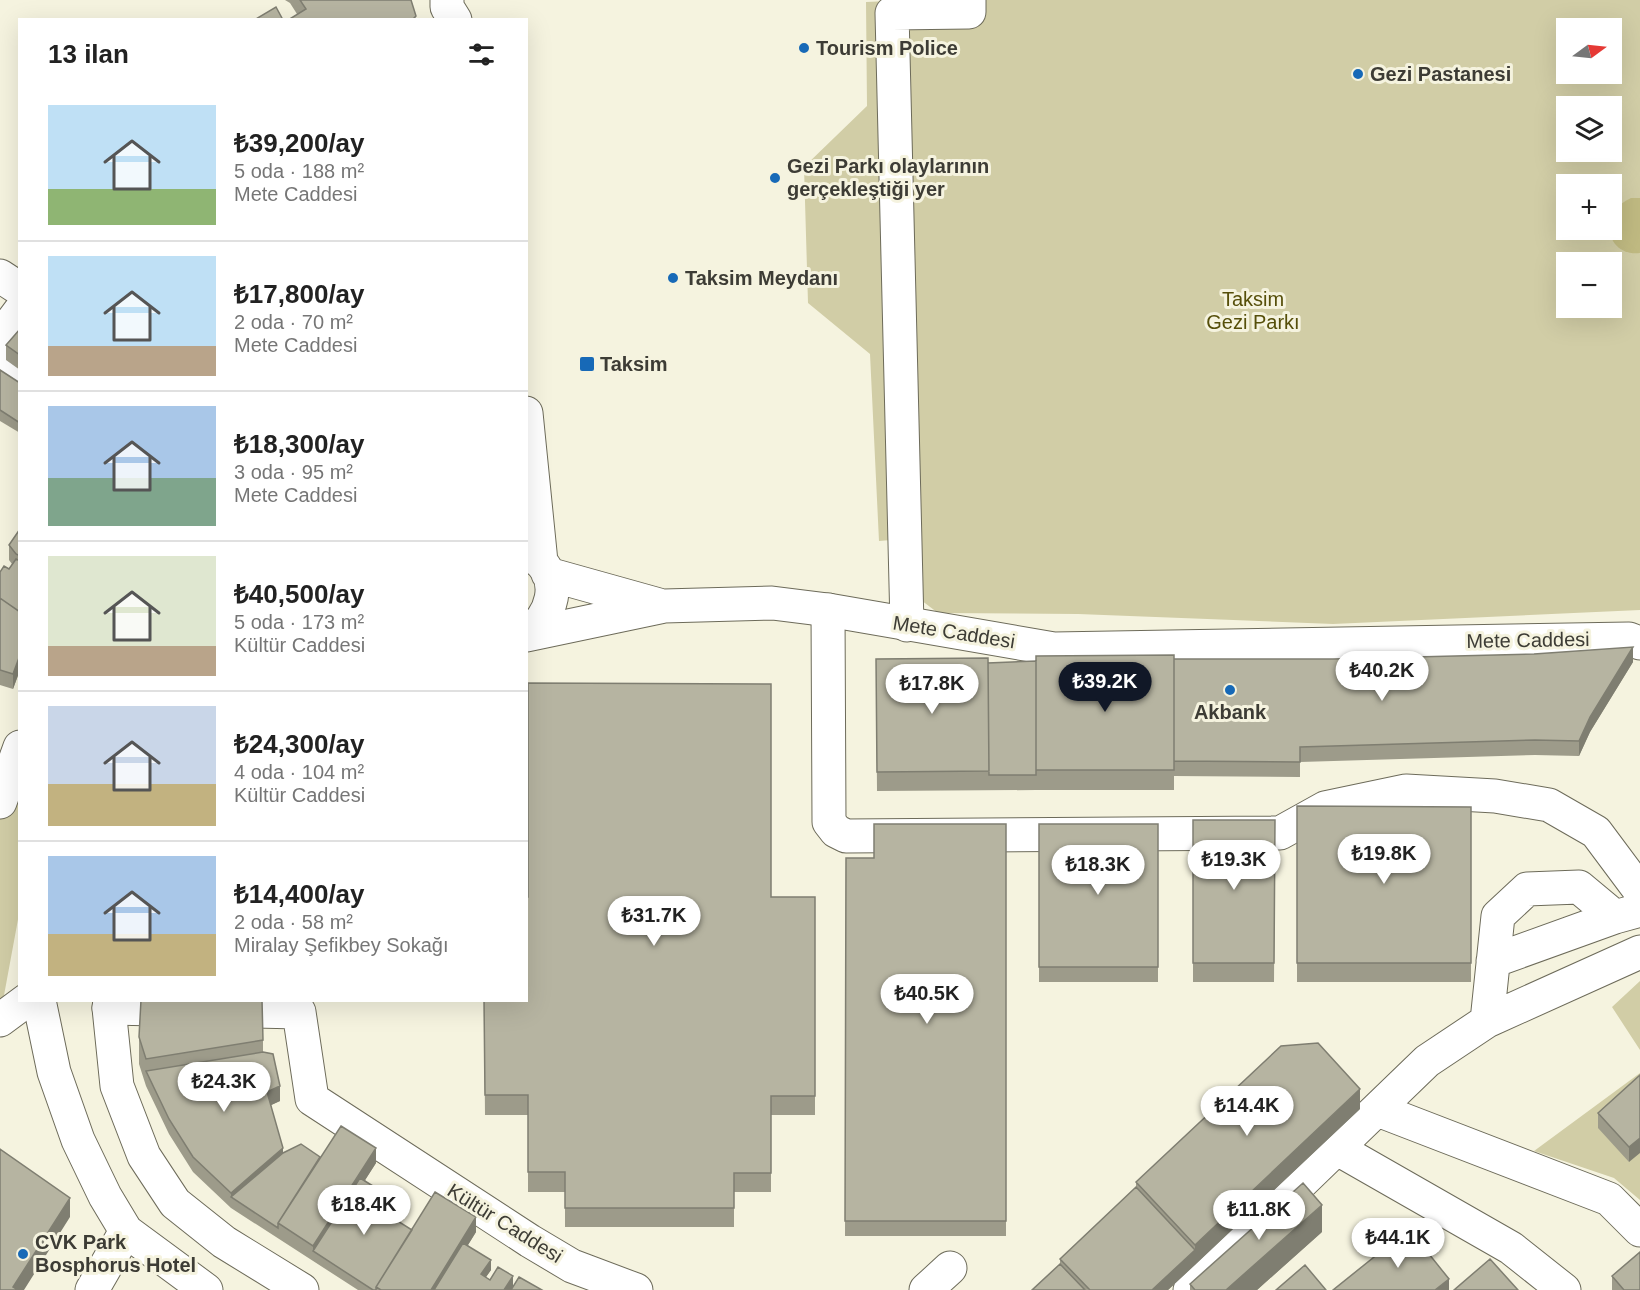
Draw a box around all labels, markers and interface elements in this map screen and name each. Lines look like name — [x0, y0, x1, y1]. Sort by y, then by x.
north arrow — [1556, 18, 1622, 84]
map controls — [1556, 18, 1622, 318]
place label: Tourism Police — [816, 37, 958, 59]
icon: filters — [465, 38, 498, 71]
text: 13 ilan — [48, 39, 129, 69]
marker: Tourism Police — [797, 41, 811, 55]
place label: Gezi Pastanesi — [1370, 63, 1511, 85]
marker: Gezi Pastanesi — [1351, 67, 1365, 81]
button: layers — [1556, 96, 1622, 162]
text: ₺39,200/ay — [234, 128, 365, 158]
icon: home — [96, 129, 168, 201]
place label: Gezi Parkı olaylarının gerçekleştiği yer — [787, 155, 989, 200]
text: 5 oda · 188 m² — [234, 160, 364, 182]
marker: Gezi Parkı olaylarının gerçekleştiği yer — [768, 171, 782, 185]
button: + — [1556, 174, 1622, 240]
text: Mete Caddesi — [234, 183, 357, 205]
button: − — [1556, 252, 1622, 318]
place label: Taksim Meydanı — [685, 267, 838, 289]
marker: Taksim Meydanı — [666, 271, 680, 285]
text: ₺17,800/ay — [234, 279, 365, 309]
icon: home — [96, 280, 168, 352]
park label: Taksim Gezi Parkı — [1206, 288, 1300, 333]
text: 2 oda · 70 m² — [234, 311, 353, 333]
text: Mete Caddesi — [234, 334, 357, 356]
place label: Taksim — [600, 353, 667, 375]
marker: Taksim — [578, 355, 596, 373]
text: ₺18,300/ay — [234, 429, 365, 459]
icon: home — [96, 430, 168, 502]
text: 3 oda · 95 m² — [234, 461, 353, 483]
text: Mete Caddesi — [234, 484, 357, 506]
text: ₺40,500/ay — [234, 579, 365, 609]
icon: home — [96, 580, 168, 652]
text: 5 oda · 173 m² — [234, 611, 364, 633]
street label: Mete Caddesi — [891, 611, 1017, 653]
street label: Mete Caddesi — [1466, 628, 1590, 652]
text: Kültür Caddesi — [234, 634, 365, 656]
pin: ₺40.2K — [1333, 651, 1431, 702]
text: ₺40.2K — [1350, 659, 1414, 681]
pin: ₺39.2K — [1056, 662, 1154, 713]
pin: ₺17.8K — [883, 664, 981, 715]
text: ₺39.2K — [1073, 670, 1137, 692]
text: ₺17.8K — [900, 672, 964, 694]
marker: Akbank — [1223, 683, 1237, 697]
place label: Akbank — [1194, 701, 1267, 723]
text: ₺24,300/ay — [234, 729, 365, 759]
icon: home — [96, 730, 168, 802]
text: 4 oda · 104 m² — [234, 761, 364, 783]
text: Kültür Caddesi — [234, 784, 365, 806]
pin: ₺19.8K — [1335, 834, 1433, 885]
pin: ₺19.3K — [1185, 840, 1283, 891]
text: ₺19.8K — [1352, 842, 1416, 864]
pin: ₺18.3K — [1049, 845, 1147, 896]
text: ₺19.3K — [1202, 848, 1266, 870]
text: ₺18.3K — [1066, 853, 1130, 875]
text: ₺14,400/ay — [234, 879, 365, 909]
icon: home — [96, 880, 168, 952]
pin: ₺31.7K — [605, 896, 703, 947]
text: ₺31.7K — [622, 904, 686, 926]
text: 2 oda · 58 m² — [234, 911, 353, 933]
text: Miralay Şefikbey Sokağı — [234, 934, 449, 956]
pin: ₺40.5K — [878, 974, 976, 1025]
text: ₺40.5K — [895, 982, 959, 1004]
pin: ₺24.3K — [175, 1062, 273, 1113]
text: ₺24.3K — [192, 1070, 256, 1092]
pin: ₺14.4K — [1198, 1086, 1296, 1137]
text: ₺14.4K — [1215, 1094, 1279, 1116]
street label: Kültür Caddesi — [444, 1179, 566, 1267]
pin: ₺18.4K — [315, 1185, 413, 1236]
pin: ₺11.8K — [1210, 1190, 1308, 1241]
text: ₺18.4K — [332, 1193, 396, 1215]
text: ₺11.8K — [1227, 1198, 1291, 1220]
pin: ₺44.1K — [1349, 1218, 1447, 1269]
text: ₺44.1K — [1366, 1226, 1430, 1248]
place label: CVK Park Bosphorus Hotel — [35, 1231, 196, 1276]
marker: CVK Park Bosphorus Hotel — [16, 1247, 30, 1261]

